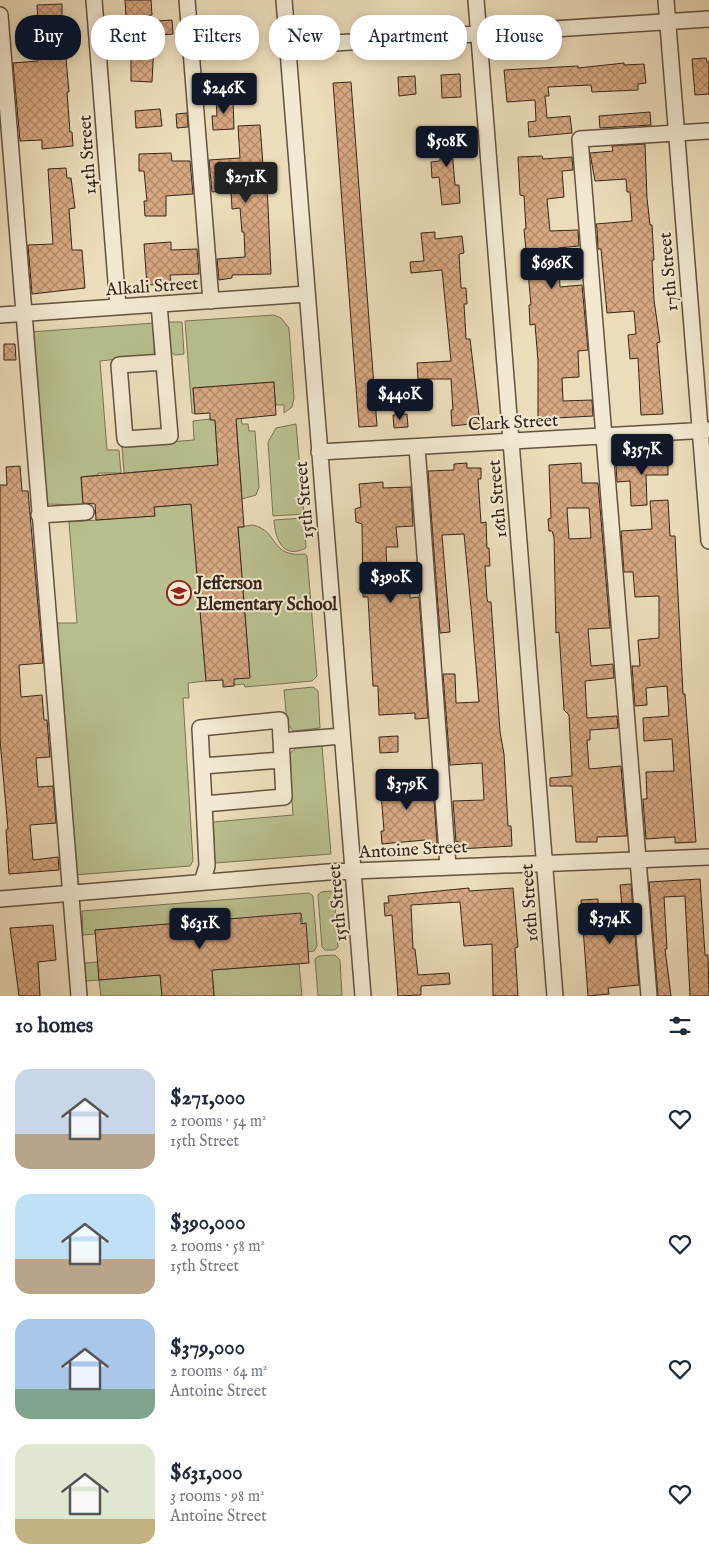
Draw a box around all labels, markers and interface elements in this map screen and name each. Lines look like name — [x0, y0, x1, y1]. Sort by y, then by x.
chip: Buy — [15, 15, 81, 60]
chip: Rent — [91, 15, 165, 60]
chip: Filters — [175, 15, 259, 60]
chip: New — [269, 15, 340, 60]
chip: Apartment — [350, 15, 467, 60]
chip: House — [477, 15, 562, 60]
pin: $246K — [189, 72, 259, 115]
text: $246K — [203, 79, 245, 99]
street label: 14th Street — [74, 114, 103, 196]
pin: $508K — [412, 126, 482, 168]
text: $508K — [427, 132, 467, 152]
pin: $271K — [211, 162, 281, 204]
text: $271K — [225, 168, 267, 188]
street label: 17th Street — [655, 231, 684, 312]
pin: $696K — [517, 248, 587, 290]
text: $696K — [532, 254, 572, 274]
street label: Alkali Street — [104, 273, 199, 302]
pin: $440K — [365, 378, 435, 421]
text: $440K — [378, 385, 422, 405]
street label: Clark Street — [467, 410, 559, 437]
pin: $357K — [607, 434, 677, 476]
text: $357K — [622, 440, 662, 460]
street label: 16th Street — [484, 459, 513, 539]
street label: 15th Street — [291, 460, 320, 540]
pin: $390K — [356, 562, 426, 604]
text: $390K — [370, 568, 412, 588]
place label: Jefferson Elementary School — [194, 573, 338, 617]
school or university icon: Jefferson Elementary School — [166, 580, 192, 606]
pin: $379K — [372, 768, 442, 811]
text: $379K — [387, 775, 427, 795]
street label: Antoine Street — [357, 836, 468, 865]
street label: 15th Street — [324, 863, 353, 943]
street label: 16th Street — [516, 863, 545, 943]
pin: $374K — [575, 902, 645, 945]
pin: $631K — [165, 908, 235, 950]
text: $374K — [589, 909, 631, 929]
text: $631K — [180, 914, 220, 934]
icon: filters — [666, 1012, 694, 1040]
text: 10 homes — [15, 1013, 93, 1040]
text: $271,000 — [170, 1085, 245, 1112]
icon: home — [55, 1089, 115, 1149]
icon: heart — [666, 1105, 694, 1133]
text: 2 rooms · 54 m² — [170, 1112, 267, 1132]
text: 15th Street — [170, 1132, 239, 1152]
text: $390,000 — [170, 1210, 246, 1237]
icon: home — [55, 1214, 115, 1274]
icon: heart — [666, 1230, 694, 1258]
text: 2 rooms · 58 m² — [170, 1237, 265, 1257]
text: 15th Street — [170, 1257, 239, 1277]
text: $379,000 — [170, 1335, 245, 1362]
icon: home — [55, 1339, 115, 1399]
icon: heart — [666, 1355, 694, 1383]
text: 2 rooms · 64 m² — [170, 1362, 268, 1382]
text: Antoine Street — [170, 1382, 267, 1402]
text: $631,000 — [170, 1460, 243, 1487]
icon: home — [55, 1464, 115, 1524]
icon: heart — [666, 1480, 694, 1508]
text: 3 rooms · 98 m² — [170, 1487, 265, 1507]
text: Antoine Street — [170, 1507, 267, 1527]

